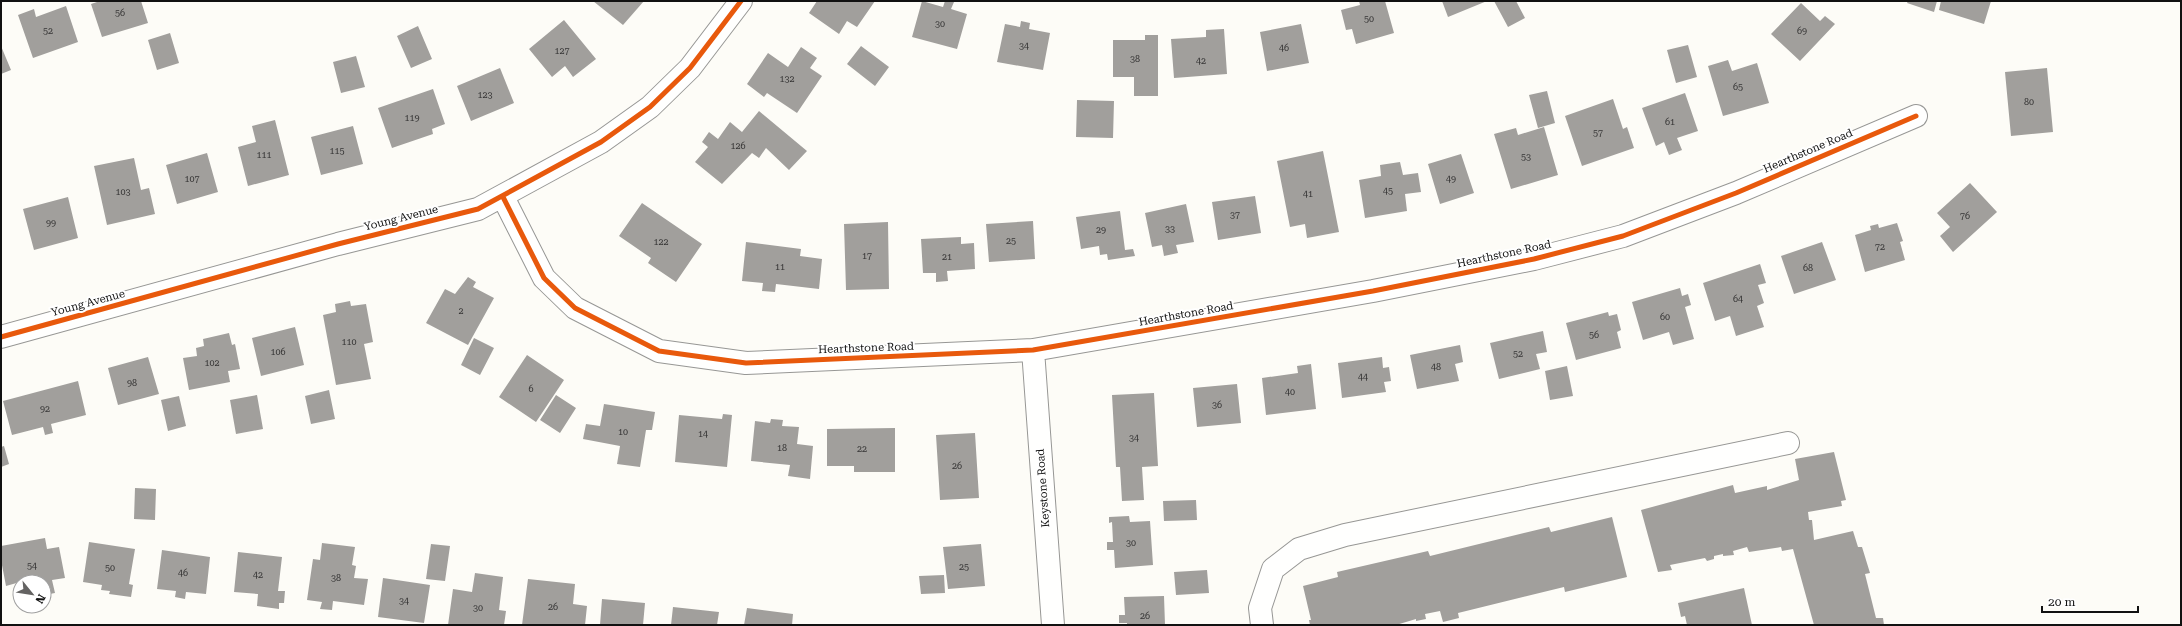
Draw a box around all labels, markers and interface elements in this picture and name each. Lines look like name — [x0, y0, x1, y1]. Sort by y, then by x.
house number: 56 — [115, 8, 125, 18]
house number: 50 — [1364, 14, 1374, 24]
house number: 30 — [935, 19, 945, 29]
house number: 52 — [43, 26, 53, 36]
house number: 69 — [1797, 26, 1807, 36]
house number: 34 — [1019, 41, 1029, 51]
house number: 46 — [1279, 43, 1289, 53]
house number: 127 — [554, 46, 570, 56]
house number: 38 — [1130, 54, 1140, 64]
house number: 42 — [1196, 56, 1206, 66]
house number: 132 — [779, 74, 795, 84]
house number: 65 — [1733, 82, 1743, 92]
house number: 123 — [477, 90, 493, 100]
house number: 80 — [2024, 97, 2034, 107]
house number: 119 — [404, 113, 420, 123]
house number: 61 — [1665, 117, 1675, 127]
street label: Hearthstone Road — [1761, 126, 1855, 176]
house number: 57 — [1593, 128, 1603, 138]
house number: 126 — [730, 141, 746, 151]
house number: 115 — [329, 146, 345, 156]
house number: 111 — [256, 150, 272, 160]
house number: 53 — [1521, 152, 1531, 162]
house number: 107 — [184, 174, 200, 184]
house number: 49 — [1446, 174, 1456, 184]
house number: 45 — [1383, 186, 1393, 196]
house number: 103 — [115, 187, 131, 197]
house number: 41 — [1303, 189, 1313, 199]
street label: Young Avenue — [363, 203, 439, 233]
house number: 37 — [1230, 210, 1240, 220]
house number: 76 — [1960, 211, 1970, 221]
house number: 99 — [46, 218, 56, 228]
house number: 33 — [1165, 224, 1175, 234]
house number: 29 — [1096, 225, 1106, 235]
house number: 25 — [1006, 236, 1016, 246]
house number: 122 — [653, 237, 669, 247]
street label: Hearthstone Road — [1456, 238, 1552, 270]
house number: 72 — [1875, 242, 1885, 252]
house number: 17 — [862, 251, 872, 261]
house number: 21 — [942, 252, 952, 262]
house number: 11 — [775, 262, 785, 272]
house number: 68 — [1803, 263, 1813, 273]
street label: Young Avenue — [50, 287, 126, 319]
house number: 64 — [1733, 294, 1743, 304]
street label: Hearthstone Road — [1138, 299, 1234, 329]
house number: 2 — [458, 306, 464, 316]
house number: 60 — [1660, 312, 1670, 322]
house number: 56 — [1589, 330, 1599, 340]
house number: 110 — [341, 337, 357, 347]
street label: Hearthstone Road — [818, 340, 914, 356]
house number: 106 — [270, 347, 286, 357]
house number: 52 — [1513, 349, 1523, 359]
house number: 102 — [204, 358, 220, 368]
house number: 48 — [1431, 362, 1441, 372]
house number: 44 — [1358, 372, 1368, 382]
house number: 98 — [127, 378, 137, 388]
house number: 6 — [528, 384, 534, 394]
house number: 40 — [1285, 387, 1295, 397]
house number: 36 — [1212, 400, 1222, 410]
house number: 92 — [40, 404, 50, 414]
house number: 10 — [618, 427, 628, 437]
house number: 14 — [698, 429, 708, 439]
house number: 34 — [1129, 433, 1139, 443]
house number: 18 — [777, 443, 787, 453]
house number: 22 — [857, 444, 867, 454]
street label: Keystone Road — [1034, 448, 1052, 528]
house number: 26 — [952, 461, 962, 471]
house number: 30 — [1126, 538, 1136, 548]
house number: 54 — [27, 561, 37, 571]
house number: 25 — [959, 562, 969, 572]
house number: 50 — [105, 563, 115, 573]
house number: 46 — [178, 568, 188, 578]
house number: 42 — [253, 570, 263, 580]
house number: 38 — [331, 573, 341, 583]
north arrow — [12, 574, 52, 614]
scale bar — [2042, 588, 2138, 614]
text: N — [32, 592, 48, 606]
text: 20 m — [2048, 595, 2075, 609]
house number: 34 — [399, 596, 409, 606]
house number: 26 — [548, 602, 558, 612]
house number: 30 — [473, 603, 483, 613]
house number: 26 — [1140, 611, 1150, 621]

